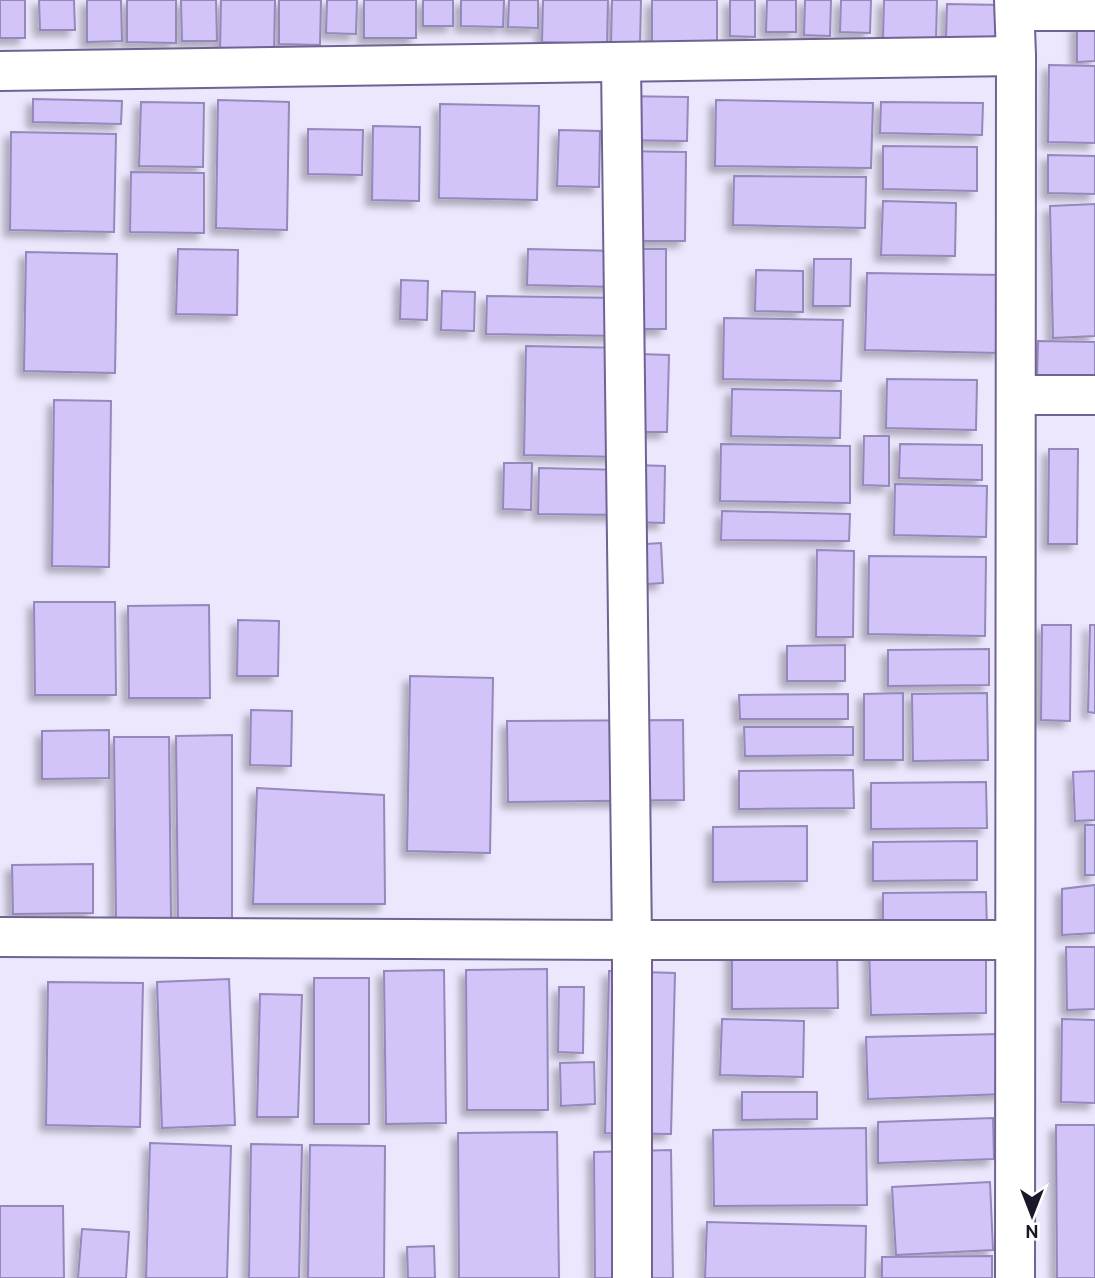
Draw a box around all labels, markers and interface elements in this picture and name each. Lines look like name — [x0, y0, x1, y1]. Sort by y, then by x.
north arrow — [997, 1180, 1067, 1250]
text: N — [1025, 1218, 1039, 1242]

